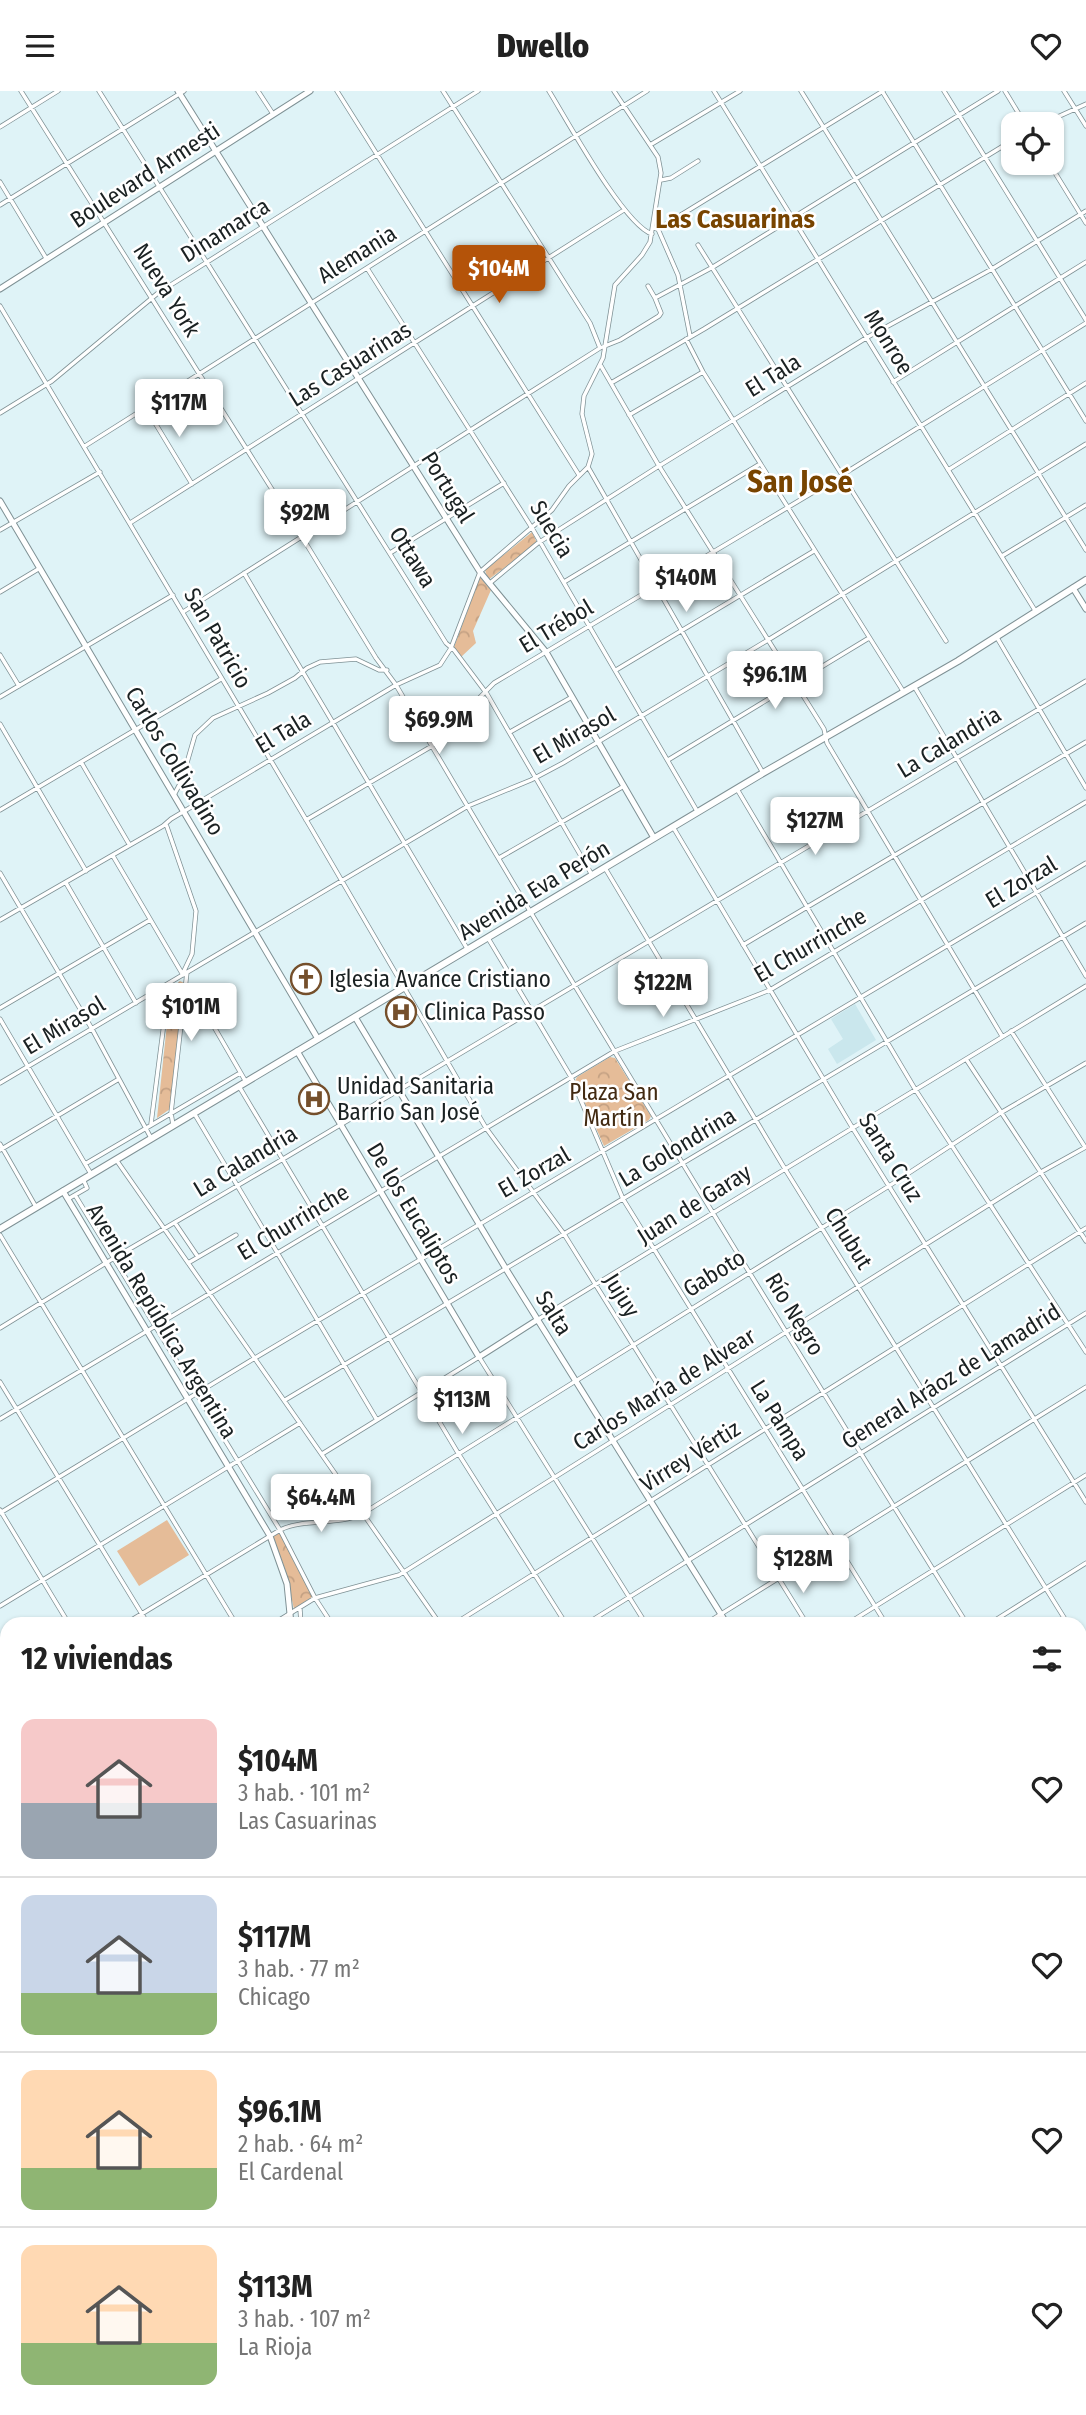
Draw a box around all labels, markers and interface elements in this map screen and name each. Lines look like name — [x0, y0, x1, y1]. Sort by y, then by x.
icon: menu — [21, 27, 59, 65]
text: Dwello — [497, 27, 589, 65]
icon: heart — [1027, 27, 1065, 65]
map controls — [1001, 112, 1064, 175]
button: locate — [1001, 112, 1064, 175]
street label: Boulevard Armesti — [65, 116, 225, 234]
street label: Dinamarca — [175, 192, 275, 268]
district label: Las Casuarinas — [655, 204, 815, 235]
street label: Alemania — [312, 219, 402, 289]
street label: Nueva York — [127, 238, 207, 342]
pin: $104M — [450, 245, 548, 305]
text: $104M — [468, 254, 530, 282]
street label: Monroe — [858, 304, 920, 380]
street label: Las Casuarinas — [284, 315, 416, 413]
street label: El Tala — [740, 347, 806, 403]
pin: $117M — [130, 379, 228, 439]
text: $117M — [151, 388, 207, 416]
street label: Portugal — [415, 446, 481, 528]
district label: San José — [747, 464, 853, 500]
pin: $92M — [264, 489, 346, 549]
street label: Suecia — [524, 495, 580, 563]
text: $92M — [280, 498, 330, 526]
street label: Ottawa — [383, 521, 443, 593]
pin: $140M — [637, 554, 735, 614]
text: $140M — [655, 563, 717, 591]
street label: San Patricio — [178, 583, 258, 693]
street label: El Trébol — [514, 593, 598, 659]
pin: $96.1M — [718, 651, 832, 711]
text: $96.1M — [743, 660, 807, 688]
street label: Carlos Collivadino — [120, 681, 230, 841]
pin: $69.9M — [382, 697, 496, 756]
street label: El Mirasol — [528, 700, 620, 770]
street label: La Calandria — [892, 700, 1006, 784]
street label: El Tala — [250, 705, 316, 759]
text: $69.9M — [405, 705, 473, 733]
pin: $127M — [766, 797, 864, 857]
text: $127M — [786, 806, 844, 834]
street label: Avenida Eva Perón — [453, 834, 615, 946]
street label: El Zorzal — [980, 850, 1062, 914]
street label: El Churrinche — [749, 902, 871, 988]
pin: $122M — [614, 960, 712, 1019]
church icon: Iglesia Avance Cristiano — [289, 962, 323, 996]
place label: Iglesia Avance Cristiano — [329, 965, 551, 993]
text: $122M — [634, 968, 692, 996]
pin: $101M — [142, 983, 240, 1043]
street label: El Mirasol — [18, 990, 110, 1060]
text: $101M — [162, 992, 220, 1020]
hospital icon: Clinica Passo — [384, 995, 418, 1029]
place label: Clinica Passo — [424, 998, 545, 1026]
place label: Unidad Sanitaria Barrio San José — [337, 1072, 494, 1126]
park label: Plaza San Martín — [569, 1078, 659, 1132]
hospital icon: Unidad Sanitaria Barrio San José — [297, 1082, 331, 1116]
street label: La Golondrina — [613, 1101, 741, 1193]
street label: Santa Cruz — [853, 1107, 929, 1207]
street label: La Calandria — [188, 1119, 302, 1203]
street label: De los Eucaliptos — [361, 1137, 467, 1289]
street label: El Zorzal — [493, 1140, 575, 1204]
street label: Juan de Garay — [632, 1158, 757, 1250]
street label: El Churrinche — [232, 1178, 354, 1266]
street label: Avenida República Argentina — [81, 1198, 243, 1444]
street label: Chubut — [819, 1202, 879, 1274]
street label: Gaboto — [678, 1243, 750, 1303]
street label: Jujuy — [598, 1268, 647, 1323]
street label: Río Negro — [759, 1268, 831, 1360]
street label: Salta — [530, 1286, 578, 1340]
street label: General Aráoz de Lamadrid — [836, 1297, 1066, 1455]
street label: Carlos María de Alvear — [568, 1322, 760, 1456]
street label: La Pampa — [744, 1375, 816, 1465]
pin: $113M — [413, 1377, 511, 1436]
text: $113M — [433, 1385, 491, 1413]
street label: Virrey Vértiz — [635, 1414, 745, 1498]
pin: $64.4M — [264, 1475, 378, 1534]
text: $64.4M — [287, 1483, 355, 1511]
pin: $128M — [754, 1535, 852, 1595]
text: $128M — [773, 1544, 833, 1572]
icon: filters — [1028, 1640, 1066, 1678]
text: 12 viviendas — [21, 1641, 173, 1677]
text: $104M — [238, 1743, 318, 1779]
icon: home — [77, 1747, 161, 1831]
icon: heart — [1028, 1770, 1066, 1808]
text: 3 hab. · 101 m² — [238, 1779, 370, 1807]
text: Las Casuarinas — [238, 1807, 377, 1835]
text: $117M — [238, 1919, 311, 1955]
icon: home — [77, 1923, 161, 2007]
icon: heart — [1028, 1946, 1066, 1984]
text: 3 hab. · 77 m² — [238, 1955, 360, 1983]
text: Chicago — [238, 1983, 311, 2011]
text: $96.1M — [238, 2094, 322, 2130]
icon: home — [77, 2098, 161, 2182]
icon: heart — [1028, 2121, 1066, 2159]
text: 2 hab. · 64 m² — [238, 2130, 363, 2158]
text: El Cardenal — [238, 2158, 343, 2186]
text: $113M — [238, 2269, 313, 2305]
icon: home — [77, 2273, 161, 2357]
icon: heart — [1028, 2296, 1066, 2334]
text: 3 hab. · 107 m² — [238, 2305, 371, 2333]
text: La Rioja — [238, 2333, 312, 2361]

